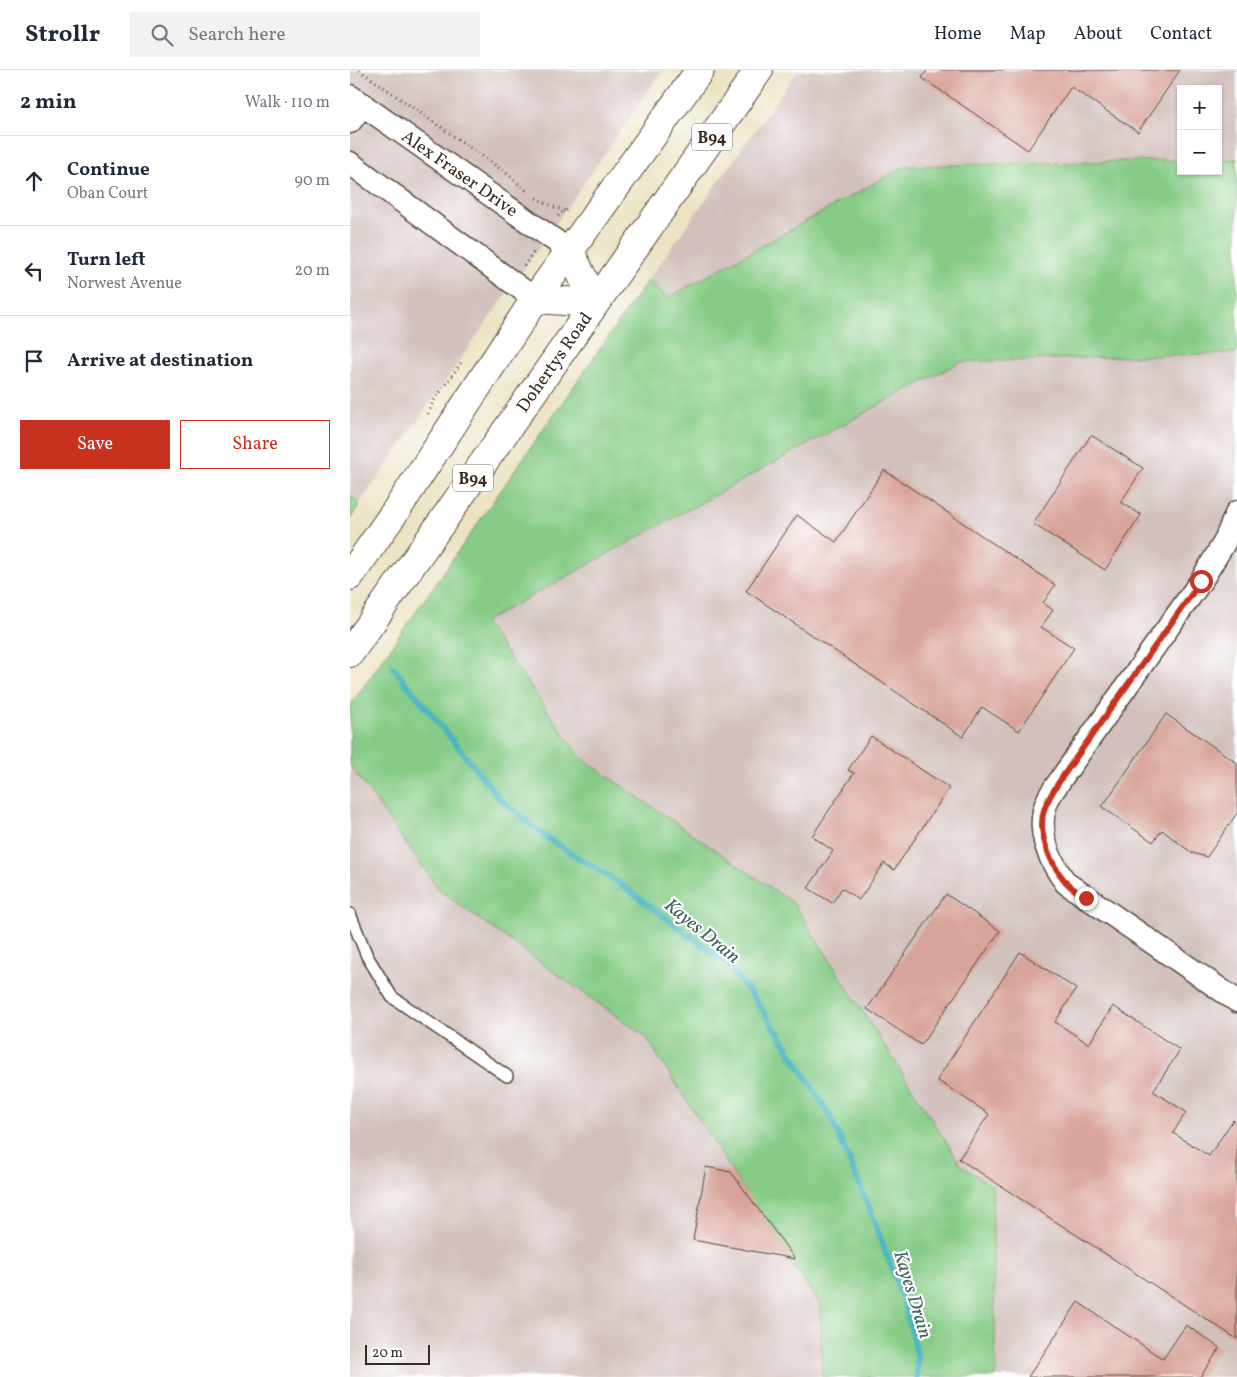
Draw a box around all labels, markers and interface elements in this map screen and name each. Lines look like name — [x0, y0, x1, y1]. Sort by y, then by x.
search box — [130, 12, 480, 57]
text: Strollr — [25, 18, 100, 52]
icon: search — [148, 21, 176, 49]
text: Search here — [188, 22, 286, 48]
text: Home — [934, 22, 982, 47]
text: Map — [1010, 22, 1046, 47]
text: About — [1074, 22, 1122, 47]
text: Contact — [1150, 22, 1212, 47]
map controls — [1177, 85, 1222, 175]
button: + — [1177, 85, 1222, 130]
text: 2 min — [20, 88, 77, 117]
text: Walk · 110 m — [245, 92, 330, 114]
road number: B94 — [692, 124, 732, 150]
street label: Alex Fraser Drive — [396, 125, 522, 224]
button: − — [1177, 130, 1222, 175]
text: Continue — [67, 157, 150, 183]
icon: ahead — [20, 167, 48, 195]
text: 90 m — [294, 170, 330, 192]
text: Oban Court — [67, 183, 148, 205]
text: Turn left — [67, 247, 146, 273]
icon: left — [20, 257, 48, 285]
text: 20 m — [295, 260, 330, 282]
text: Norwest Avenue — [67, 273, 182, 295]
street label: Dohertys Road — [511, 308, 599, 418]
icon: arrive — [20, 347, 48, 375]
text: Arrive at destination — [67, 348, 253, 374]
button: Save — [20, 420, 170, 469]
button: Share — [180, 420, 330, 469]
road number: B94 — [453, 464, 493, 492]
route start — [1190, 570, 1213, 593]
route end — [1075, 887, 1098, 910]
water label: Kayes Drain — [658, 893, 745, 970]
water label: Kayes Drain — [886, 1247, 938, 1342]
scale bar — [365, 1342, 430, 1365]
text: 20 m — [372, 1344, 403, 1363]

